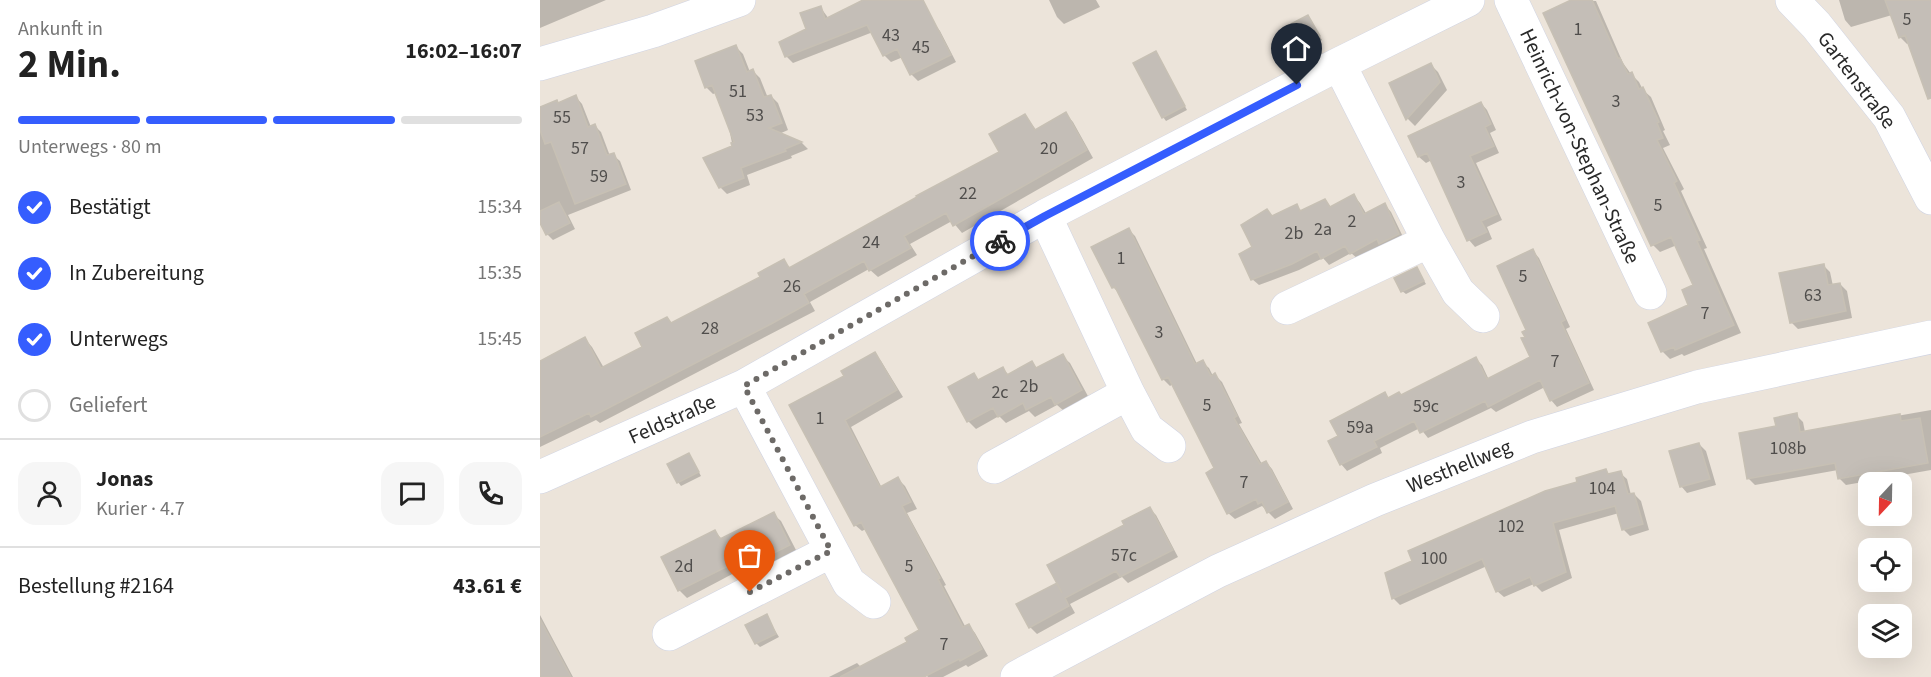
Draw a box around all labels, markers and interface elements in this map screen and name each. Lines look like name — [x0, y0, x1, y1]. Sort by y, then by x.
house number: 5 — [1903, 7, 1912, 32]
text: Ankunft in — [18, 15, 103, 43]
house number: 1 — [1574, 17, 1582, 42]
house number: 43 — [882, 23, 900, 48]
pin — [1271, 23, 1322, 85]
street label: Heinrich-von-Stephan-Straße — [1512, 24, 1648, 268]
street label: Gartenstraße — [1810, 25, 1904, 135]
icon: home — [1280, 32, 1313, 65]
text: 16:02–16:07 — [405, 35, 522, 67]
house number: 45 — [912, 35, 930, 60]
text: 2 Min. — [18, 37, 121, 93]
house number: 51 — [729, 79, 747, 104]
house number: 3 — [1612, 89, 1621, 114]
house number: 53 — [746, 103, 764, 128]
house number: 55 — [553, 105, 571, 130]
text: Unterwegs · 80 m — [18, 133, 162, 161]
house number: 57 — [571, 136, 589, 161]
house number: 20 — [1040, 136, 1058, 161]
house number: 59 — [590, 164, 608, 189]
house number: 3 — [1457, 170, 1466, 195]
house number: 22 — [959, 181, 977, 206]
icon: check — [18, 191, 51, 224]
text: Bestätigt — [69, 191, 151, 223]
text: 15:34 — [477, 193, 522, 221]
house number: 5 — [1654, 193, 1663, 218]
house number: 2 — [1348, 209, 1357, 234]
courier — [970, 211, 1030, 271]
house number: 2a — [1314, 217, 1332, 242]
house number: 2b — [1285, 221, 1303, 246]
icon: bike — [984, 225, 1017, 258]
house number: 24 — [862, 230, 880, 255]
house number: 1 — [1117, 246, 1125, 271]
icon: check — [18, 257, 51, 290]
text: In Zubereitung — [69, 257, 204, 289]
text: 15:35 — [477, 259, 522, 287]
house number: 5 — [1519, 264, 1528, 289]
house number: 26 — [783, 274, 801, 299]
house number: 63 — [1804, 283, 1822, 308]
house number: 7 — [1701, 301, 1710, 326]
house number: 28 — [701, 316, 719, 341]
house number: 3 — [1155, 320, 1164, 345]
icon: check — [18, 323, 51, 356]
text: Unterwegs — [69, 323, 168, 355]
text: 15:45 — [477, 325, 522, 353]
house number: 7 — [1551, 349, 1560, 374]
house number: 2b — [1020, 374, 1038, 399]
house number: 2c — [991, 380, 1009, 405]
street label: Feldstraße — [623, 386, 721, 452]
text: Geliefert — [69, 389, 148, 421]
house number: 5 — [1203, 393, 1212, 418]
house number: 59c — [1413, 394, 1439, 419]
house number: 1 — [816, 406, 824, 431]
house number: 59a — [1347, 415, 1373, 440]
street label: Westhellweg — [1402, 431, 1516, 501]
house number: 108b — [1770, 436, 1806, 461]
button: person — [18, 462, 81, 525]
button: chat — [381, 462, 444, 525]
button: phone — [459, 462, 522, 525]
text: Jonas — [96, 463, 153, 495]
house number: 7 — [1240, 470, 1249, 495]
north arrow — [1858, 472, 1912, 526]
map controls — [1858, 472, 1912, 658]
house number: 104 — [1589, 476, 1615, 501]
text: Kurier · 4.7 — [96, 495, 185, 523]
house number: 102 — [1498, 514, 1524, 539]
pin — [724, 530, 775, 592]
button: locate — [1858, 538, 1912, 592]
icon: bag — [733, 539, 766, 572]
house number: 57c — [1111, 543, 1137, 568]
house number: 100 — [1421, 546, 1447, 571]
house number: 2d — [675, 554, 693, 579]
house number: 5 — [905, 554, 914, 579]
text: Bestellung #2164 — [18, 570, 174, 602]
text: 43.61 € — [453, 570, 522, 602]
button: layers — [1858, 604, 1912, 658]
house number: 7 — [940, 632, 949, 657]

